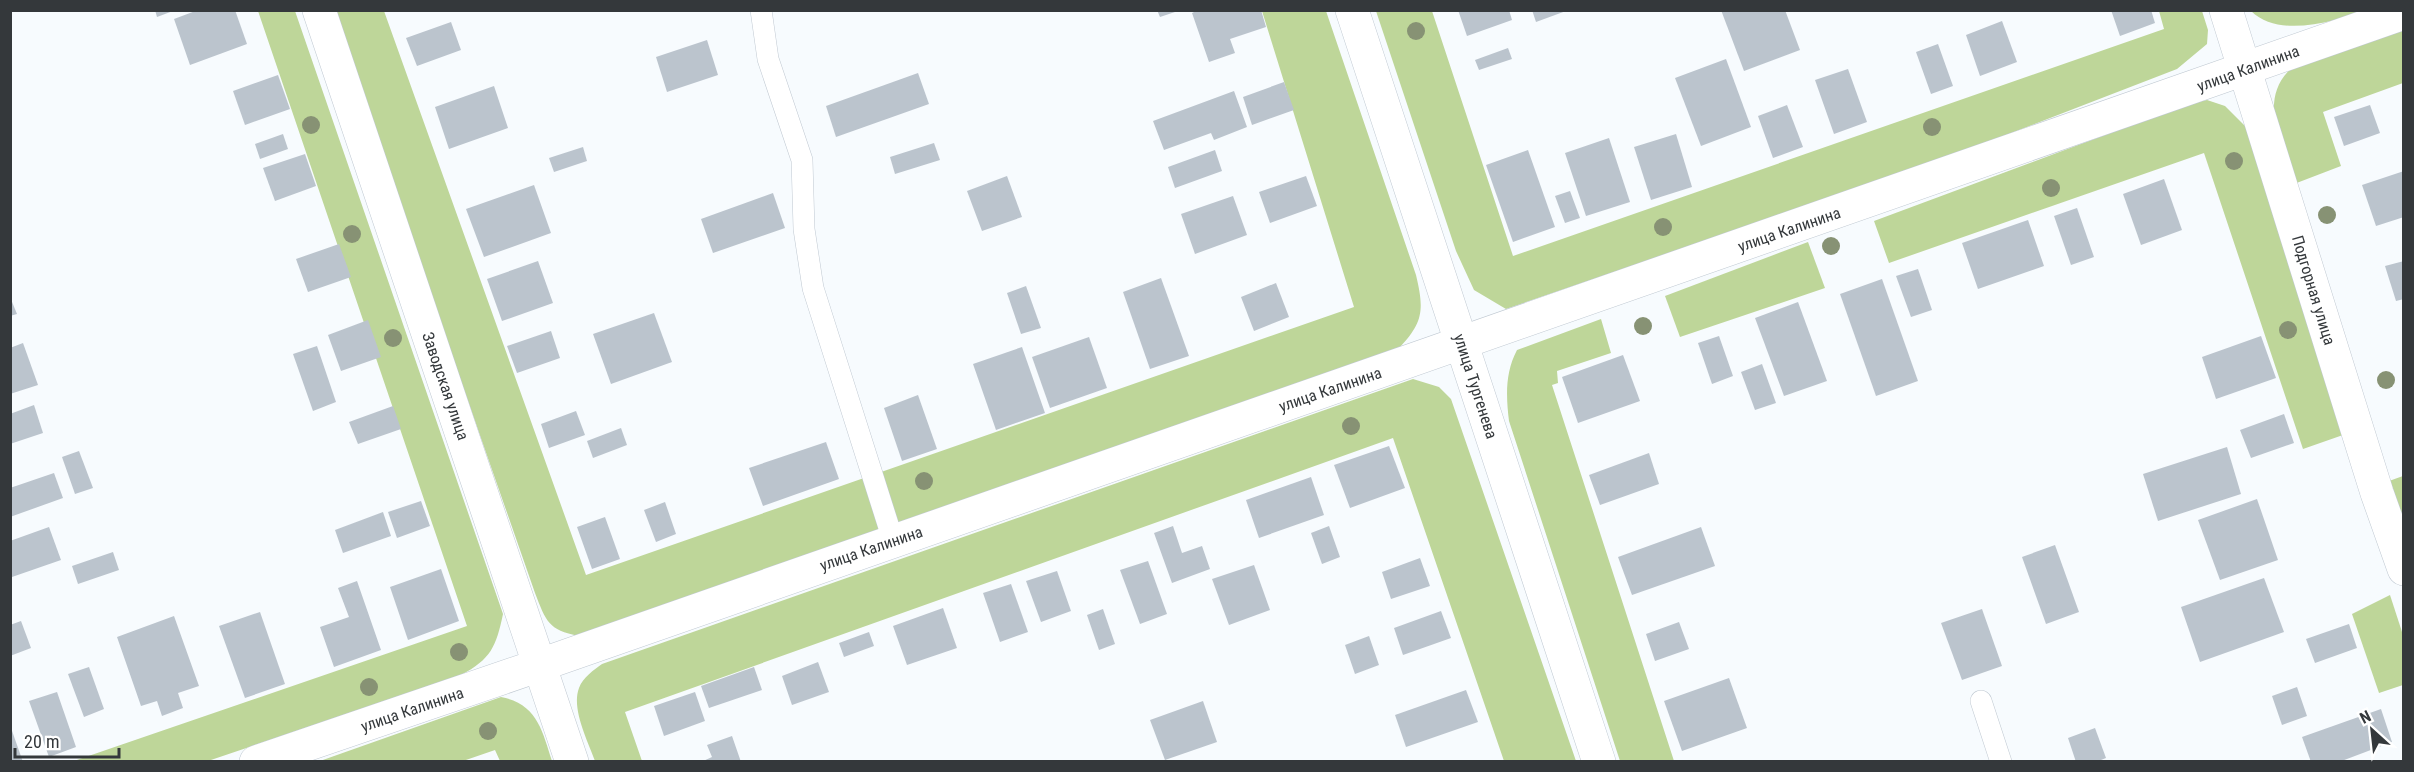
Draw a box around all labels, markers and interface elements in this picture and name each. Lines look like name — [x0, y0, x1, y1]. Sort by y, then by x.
street label: улица Калинина — [2194, 41, 2302, 96]
street label: улица Калинина — [1735, 203, 1843, 256]
street label: Подгорная улица — [2288, 233, 2339, 347]
street label: Заводская улица — [418, 330, 473, 443]
street label: улица Тургенева — [1450, 331, 1501, 441]
street label: улица Калинина — [1276, 363, 1384, 416]
street label: улица Калинина — [817, 522, 925, 575]
street label: улица Калинина — [358, 683, 466, 736]
north arrow — [2342, 700, 2402, 760]
text: N — [2357, 706, 2374, 728]
scale bar — [15, 721, 118, 759]
text: 20 m — [24, 731, 59, 752]

